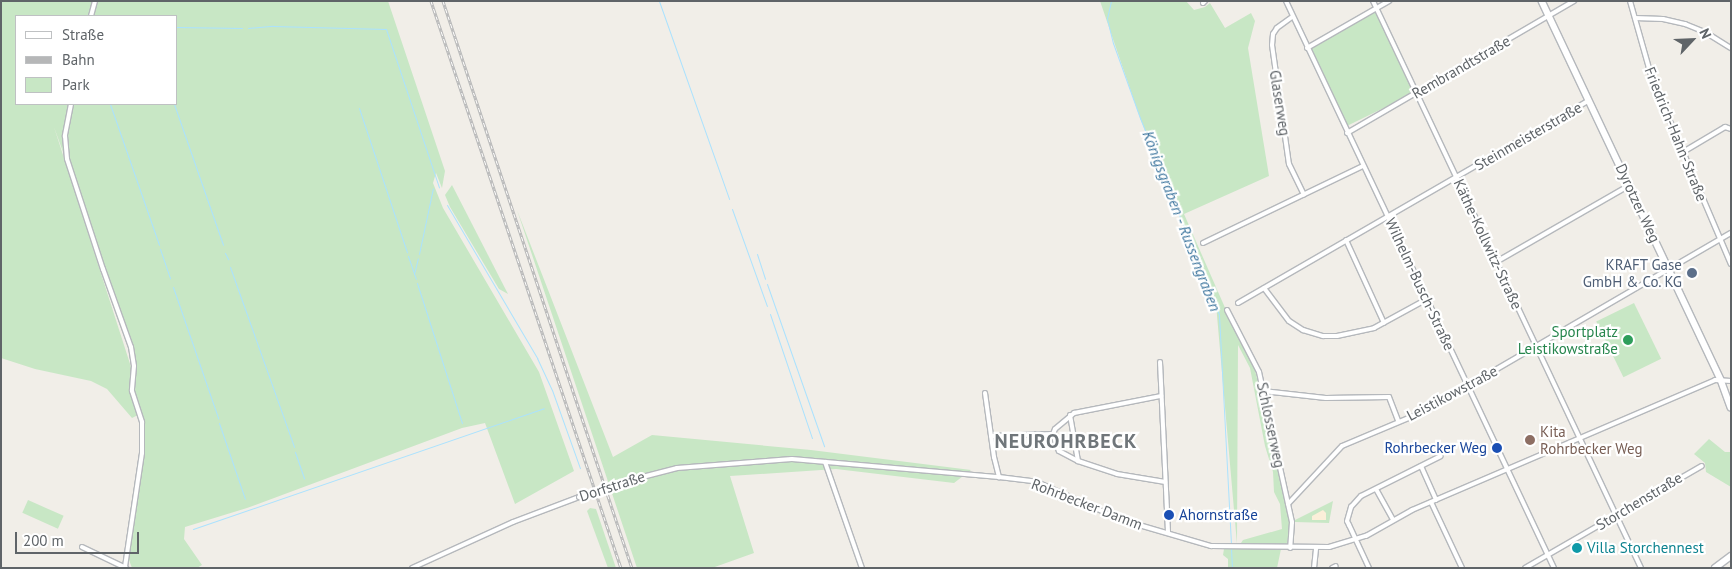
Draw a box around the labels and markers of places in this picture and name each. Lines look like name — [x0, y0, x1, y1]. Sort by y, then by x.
place label: KRAFT Gase GmbH & Co. KG — [1582, 255, 1682, 290]
marker: KRAFT Gase GmbH & Co. KG — [1686, 267, 1698, 279]
place label: Sportplatz Leistikowstraße — [1518, 322, 1618, 357]
marker: Sportplatz Leistikowstraße — [1622, 334, 1634, 346]
place label: Kita Rohrbecker Weg — [1540, 422, 1643, 457]
marker: Kita Rohrbecker Weg — [1524, 434, 1536, 446]
place label: Rohrbecker Weg — [1384, 439, 1487, 457]
marker: Rohrbecker Weg — [1491, 442, 1503, 454]
place label: Ahornstraße — [1179, 506, 1258, 524]
marker: Ahornstraße — [1163, 509, 1175, 521]
place label: Villa Storchennest — [1587, 539, 1704, 557]
marker: Villa Storchennest — [1571, 542, 1583, 554]

